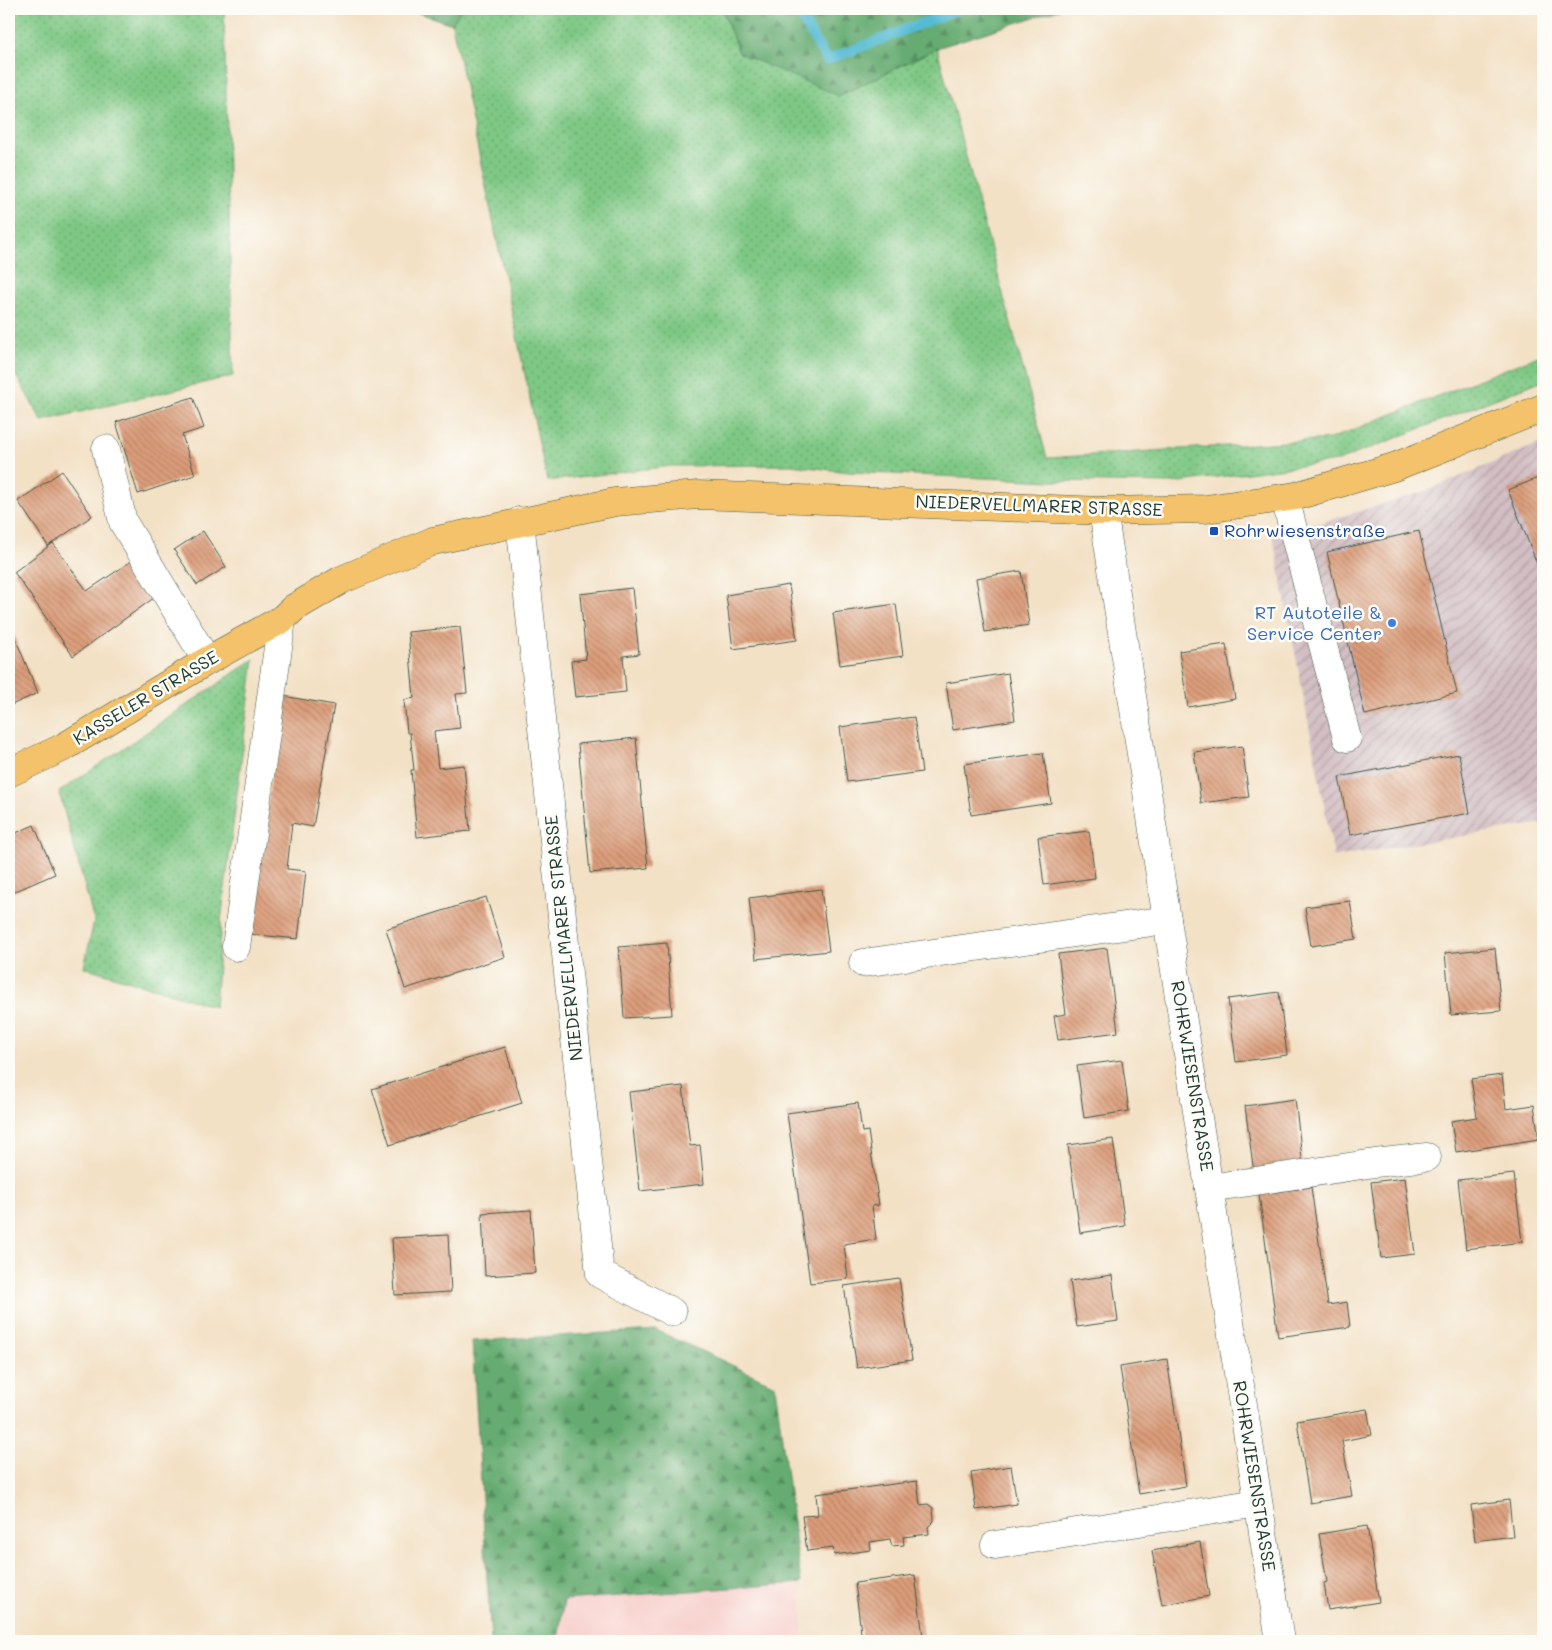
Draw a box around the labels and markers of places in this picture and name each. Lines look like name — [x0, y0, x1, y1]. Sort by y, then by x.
place label: Rohrwiesenstraße — [1224, 518, 1385, 542]
marker: Rohrwiesenstraße — [1208, 525, 1220, 537]
place label: RT Autoteile & Service Center — [1247, 600, 1382, 645]
marker: RT Autoteile & Service Center — [1386, 617, 1398, 629]

